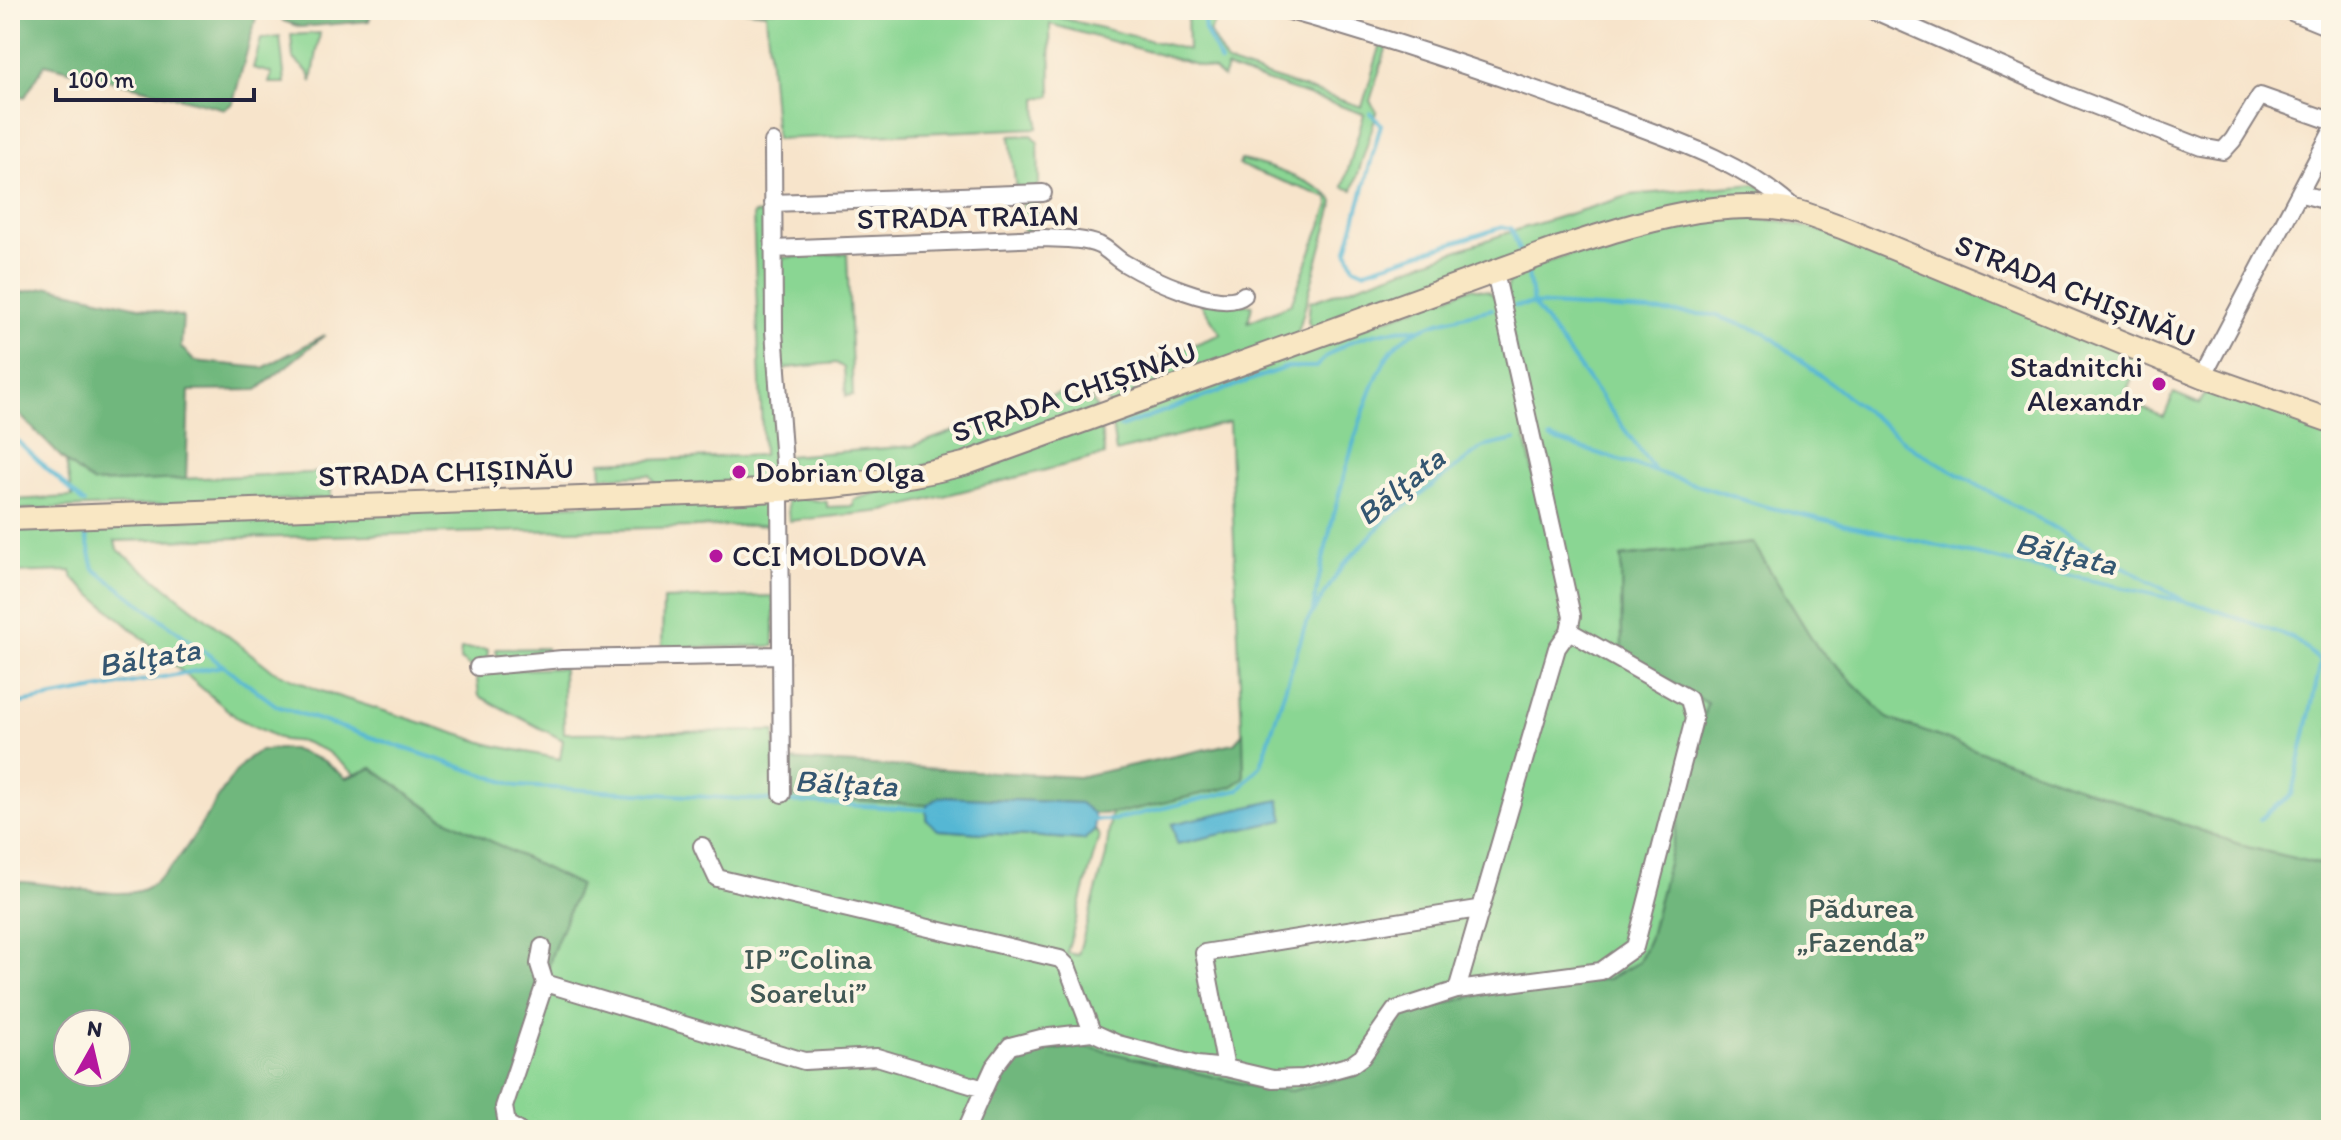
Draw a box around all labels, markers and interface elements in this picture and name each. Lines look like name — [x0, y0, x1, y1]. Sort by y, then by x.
scale bar — [56, 52, 254, 102]
text: 100 m — [68, 65, 134, 94]
street label: STRADA TRAIAN — [857, 196, 1079, 237]
street label: STRADA CHIȘINĂU — [1950, 225, 2201, 356]
street label: STRADA CHIȘINĂU — [947, 332, 1201, 451]
place label: Stadnitchi Alexandr — [2010, 348, 2144, 419]
marker: Stadnitchi Alexandr — [2150, 375, 2168, 393]
water label: Bălţata — [1348, 438, 1453, 533]
street label: STRADA CHIȘINĂU — [317, 449, 574, 494]
place label: Dobrian Olga — [755, 453, 926, 490]
marker: Dobrian Olga — [730, 463, 748, 481]
water label: Bălţata — [2012, 523, 2122, 583]
place label: CCI MOLDOVA — [732, 537, 926, 574]
marker: CCI MOLDOVA — [707, 547, 725, 565]
water label: Bălţata — [95, 629, 204, 685]
water label: Bălţata — [794, 761, 900, 805]
park label: Pădurea „Fazenda” — [1797, 889, 1925, 960]
park label: IP ”Colina Soarelui” — [744, 940, 873, 1011]
north arrow — [52, 1008, 132, 1088]
text: N — [85, 1014, 104, 1043]

